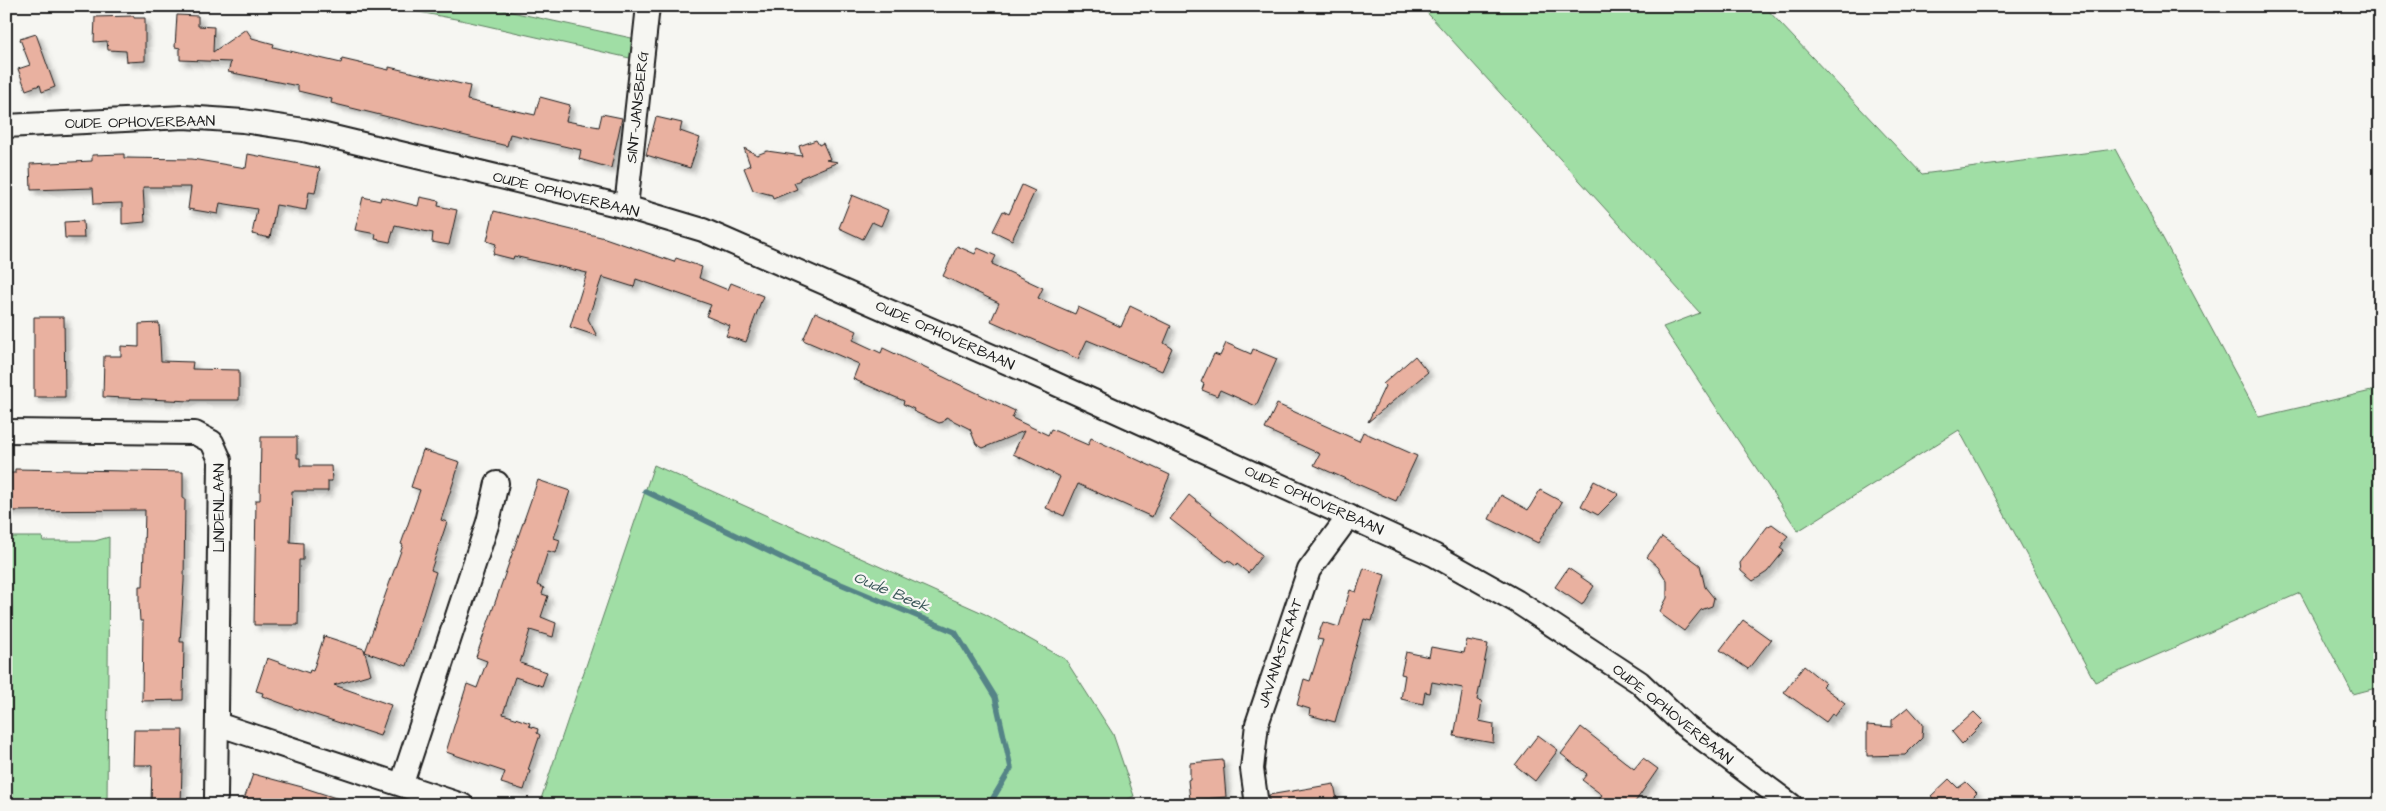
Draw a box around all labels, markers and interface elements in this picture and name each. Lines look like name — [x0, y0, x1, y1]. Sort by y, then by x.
street label: SINT-JANSBERG — [621, 49, 654, 164]
street label: OUDE OPHOVERBAAN — [65, 111, 215, 134]
street label: OUDE OPHOVERBAAN — [491, 166, 641, 223]
street label: OUDE OPHOVERBAAN — [872, 295, 1018, 376]
street label: OUDE OPHOVERBAAN — [1241, 460, 1387, 541]
street label: LINDENLAAN — [209, 463, 230, 553]
water label: Oude Beek — [850, 566, 934, 618]
street label: JAVANASTRAAT — [1253, 595, 1308, 711]
street label: OUDE OPHOVERBAAN — [1608, 659, 1738, 770]

